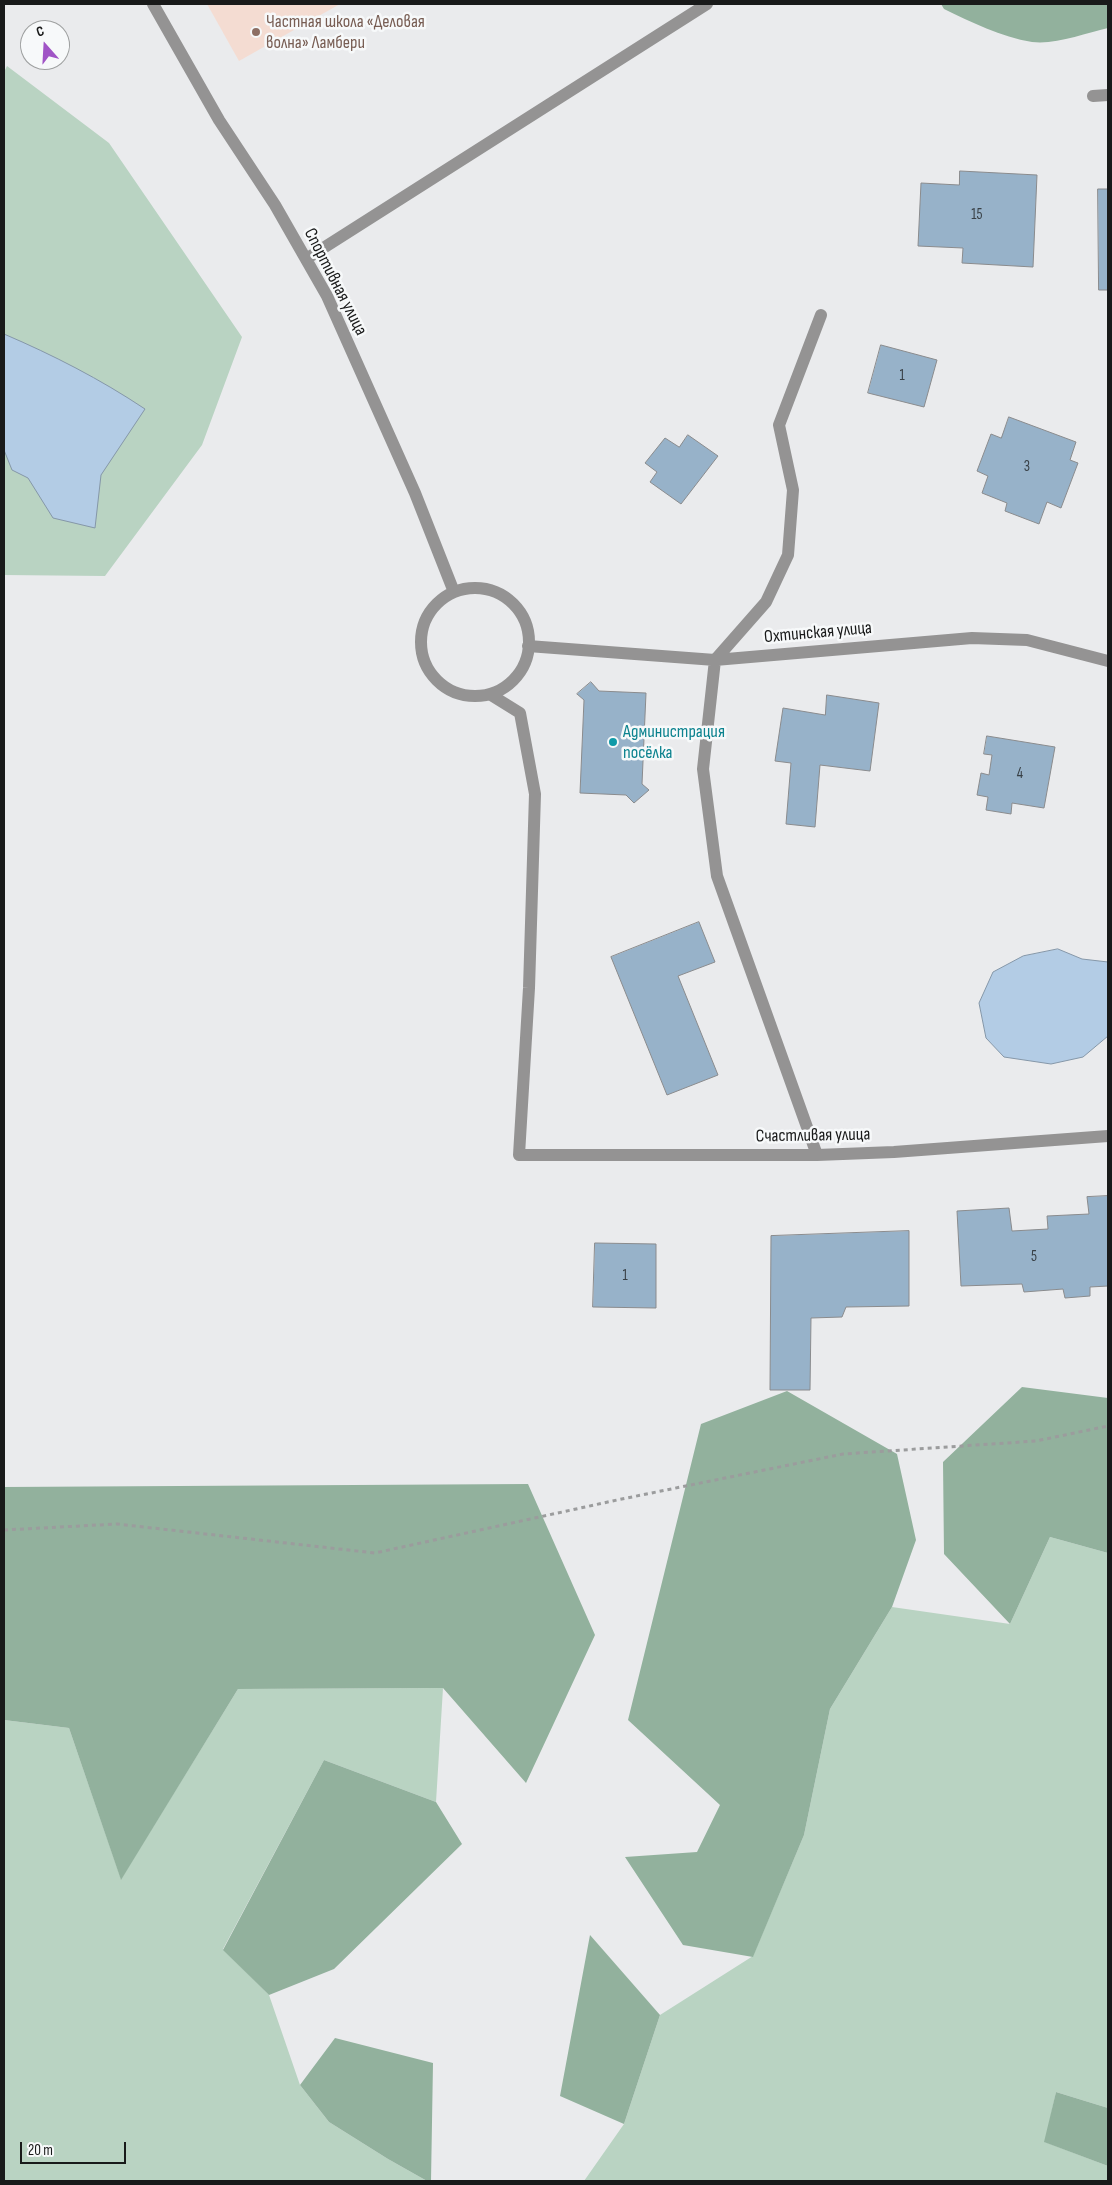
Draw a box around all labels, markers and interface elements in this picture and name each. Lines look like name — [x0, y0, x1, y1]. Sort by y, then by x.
place label: Частная школа «Деловая волна» Ламбери — [266, 11, 425, 54]
north arrow — [20, 20, 70, 70]
text: С — [34, 22, 46, 40]
marker: Частная школа «Деловая волна» Ламбери — [250, 26, 262, 38]
house number: 15 — [971, 206, 983, 224]
street label: Спортивная улица — [299, 225, 371, 339]
house number: 1 — [899, 367, 905, 385]
house number: 3 — [1024, 458, 1030, 476]
street label: Охтинская улица — [763, 618, 873, 648]
place label: Администрация посёлка — [623, 721, 725, 764]
marker: Администрация посёлка — [607, 736, 619, 748]
house number: 4 — [1017, 765, 1023, 783]
street label: Счастливая улица — [756, 1124, 870, 1148]
house number: 5 — [1031, 1248, 1037, 1266]
house number: 1 — [622, 1267, 628, 1285]
scale bar — [22, 2132, 129, 2164]
text: 20 m — [28, 2141, 53, 2160]

